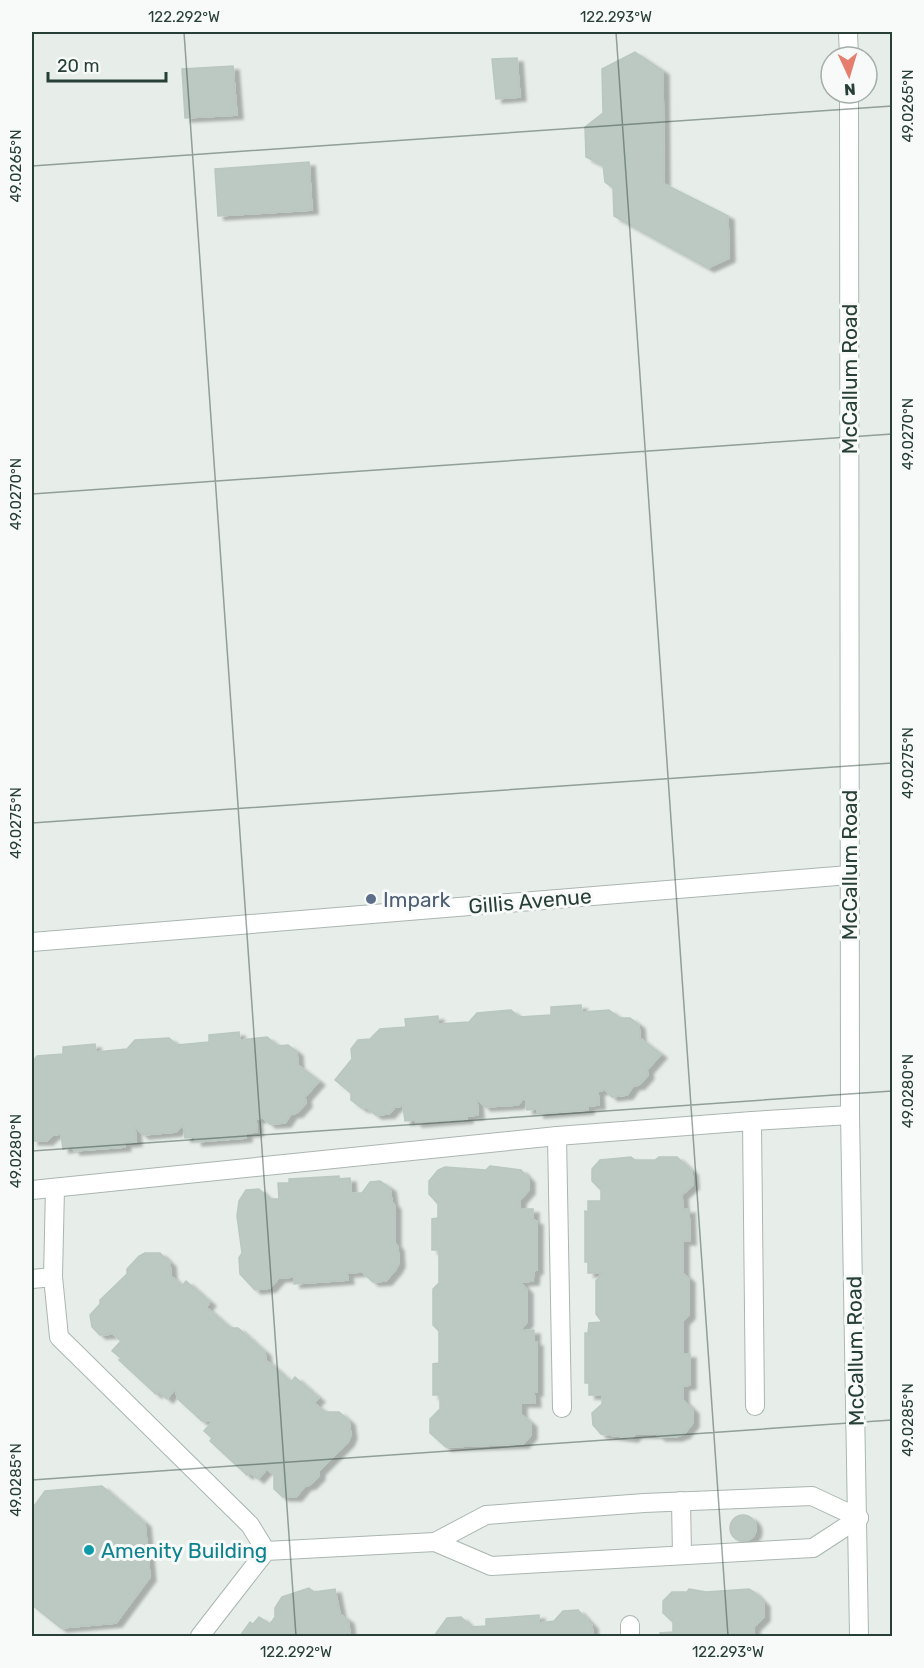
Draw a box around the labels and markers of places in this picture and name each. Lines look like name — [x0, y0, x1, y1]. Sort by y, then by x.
place label: Impark — [383, 887, 450, 912]
marker: Impark — [364, 892, 378, 906]
place label: Amenity Building — [101, 1538, 267, 1563]
marker: Amenity Building — [82, 1543, 96, 1557]

